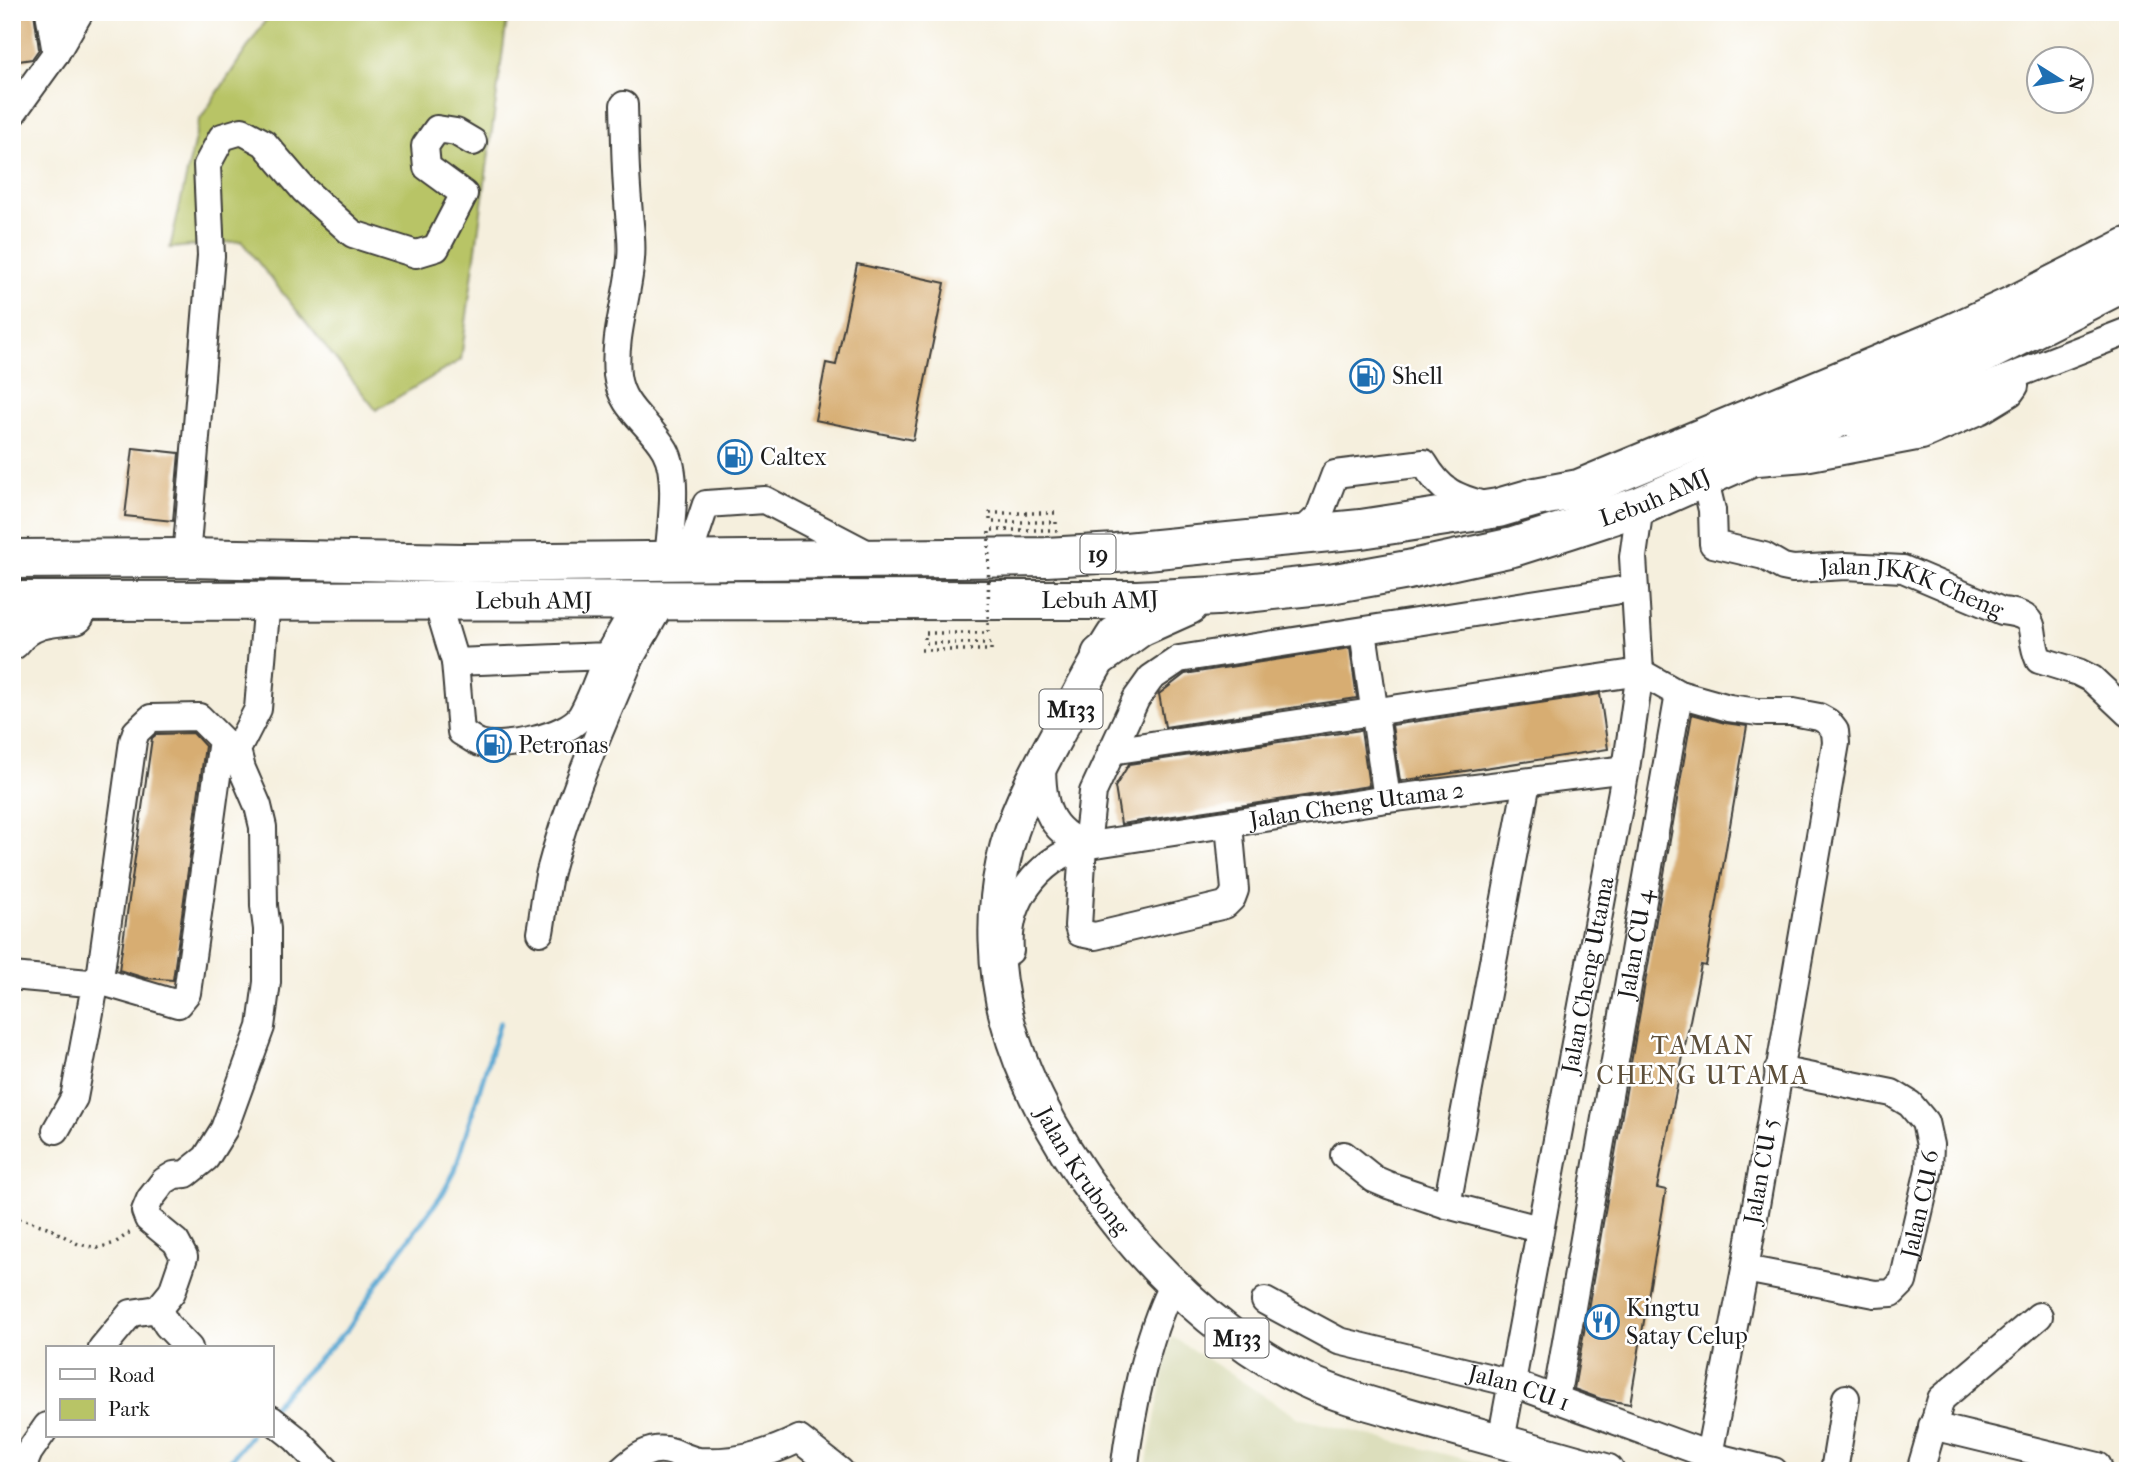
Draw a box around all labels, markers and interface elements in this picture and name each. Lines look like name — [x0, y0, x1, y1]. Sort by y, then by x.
north arrow — [2024, 46, 2094, 116]
text: N — [2063, 74, 2088, 93]
fuel station icon: Shell — [1348, 357, 1386, 395]
place label: Shell — [1392, 362, 1443, 390]
fuel station icon: Caltex — [716, 438, 754, 476]
place label: Caltex — [760, 443, 827, 471]
street label: Lebuh AMJ — [1596, 462, 1715, 532]
road number: 19 — [1080, 534, 1116, 574]
street label: Jalan JKKK Cheng — [1817, 552, 2009, 624]
street label: Lebuh AMJ — [1041, 585, 1160, 614]
street label: Lebuh AMJ — [475, 586, 593, 615]
road number: M133 — [1040, 690, 1102, 729]
fuel station icon: Petronas — [475, 726, 513, 764]
place label: Petronas — [518, 731, 608, 759]
street label: Jalan Cheng Utama 2 — [1245, 775, 1466, 834]
street label: Jalan Cheng Utama — [1555, 874, 1620, 1077]
street label: Jalan CU 4 — [1612, 886, 1659, 1003]
district label: TAMAN CHENG UTAMA — [1596, 1030, 1810, 1091]
street label: Jalan Krubong — [1029, 1100, 1137, 1242]
street label: Jalan CU 5 — [1738, 1116, 1784, 1228]
street label: Jalan CU 6 — [1895, 1149, 1944, 1262]
place label: Kingtu Satay Celup — [1626, 1294, 1748, 1350]
restaurant icon: Kingtu Satay Celup — [1583, 1303, 1621, 1341]
road number: M133 — [1206, 1318, 1268, 1358]
legend — [46, 1346, 273, 1438]
street label: Jalan CU 1 — [1463, 1358, 1574, 1417]
text: Road — [108, 1363, 155, 1387]
text: Park — [108, 1397, 150, 1421]

